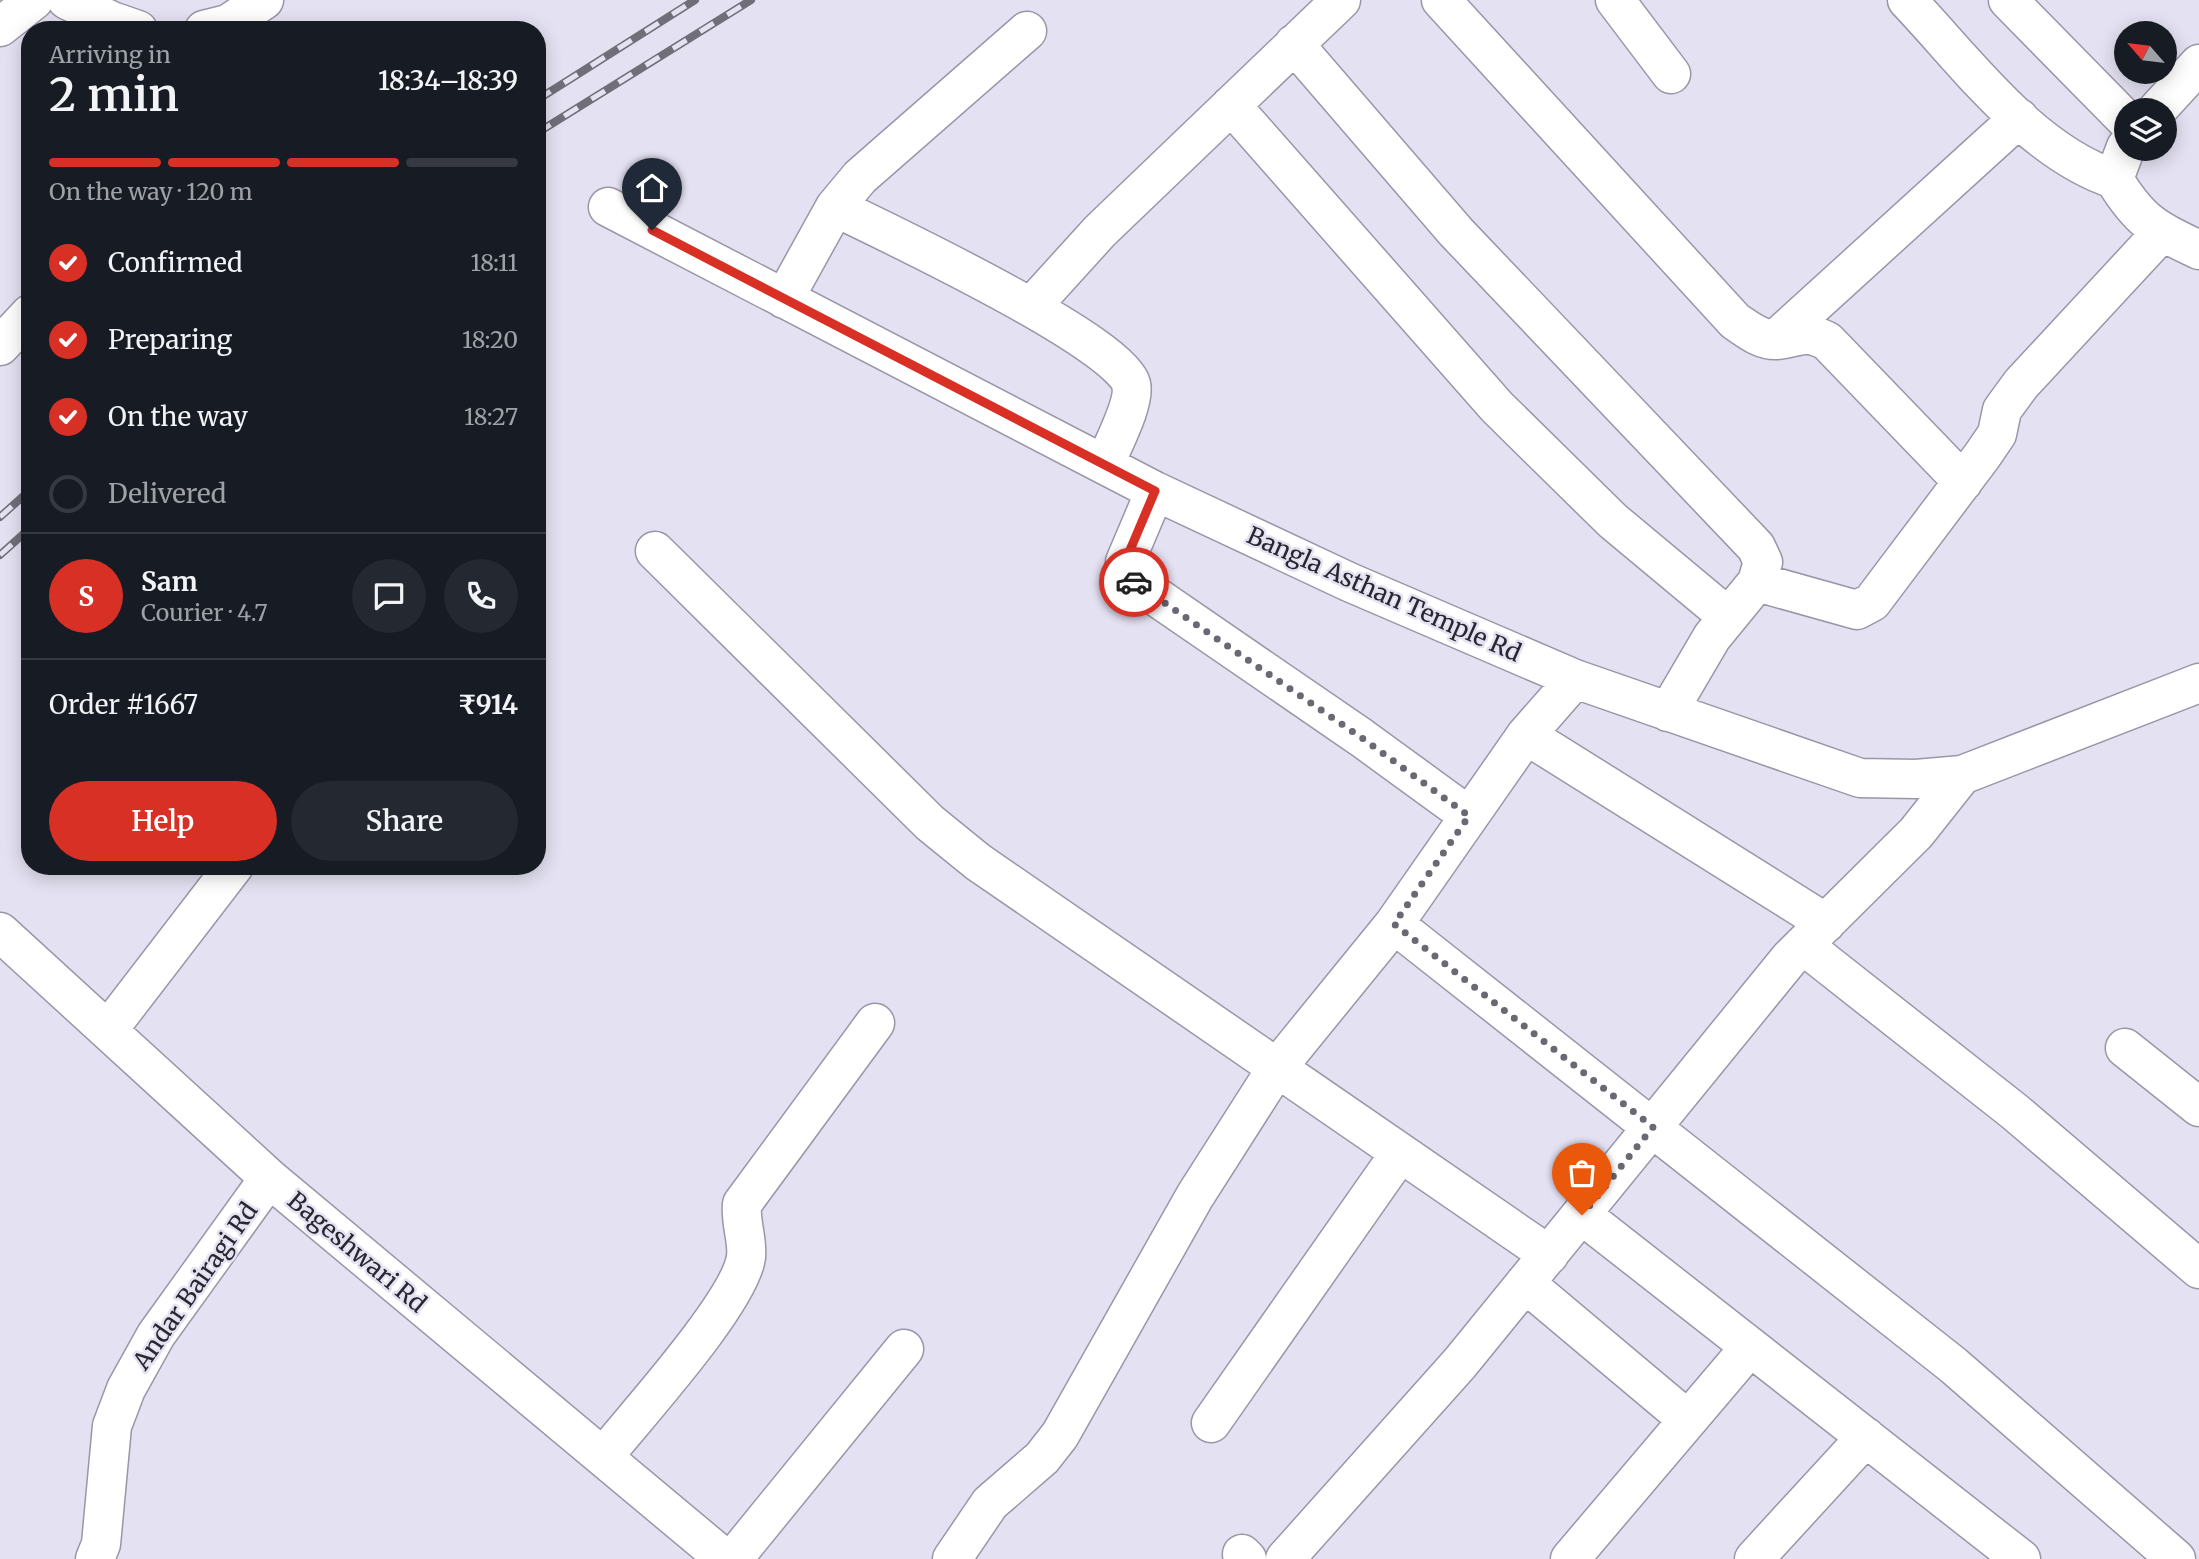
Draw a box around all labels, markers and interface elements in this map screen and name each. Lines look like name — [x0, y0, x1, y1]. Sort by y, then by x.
north arrow — [2114, 21, 2177, 84]
map controls — [2114, 21, 2177, 161]
text: Arriving in — [49, 40, 171, 69]
text: 18:34–18:39 — [378, 64, 518, 97]
text: 2 min — [49, 66, 179, 124]
button: layers — [2114, 98, 2177, 161]
pin — [622, 158, 682, 230]
icon: home — [633, 169, 671, 207]
text: On the way · 120 m — [49, 177, 253, 206]
icon: check — [49, 244, 87, 282]
text: Confirmed — [108, 246, 243, 279]
text: 18:11 — [470, 248, 518, 277]
icon: check — [49, 321, 87, 359]
text: Preparing — [108, 323, 232, 356]
text: 18:20 — [462, 325, 518, 354]
icon: check — [49, 398, 87, 436]
text: On the way — [108, 400, 248, 433]
text: 18:27 — [464, 402, 518, 431]
text: Delivered — [108, 477, 227, 510]
street label: Bangla Asthan Temple Rd — [1242, 519, 1526, 669]
courier — [1099, 547, 1169, 617]
button: chat — [352, 559, 426, 633]
button: phone — [444, 559, 518, 633]
icon: car — [1115, 563, 1153, 601]
text: Sam — [141, 565, 198, 598]
text: S — [78, 580, 94, 613]
text: Courier · 4.7 — [141, 598, 268, 627]
text: Order #1667 — [49, 688, 198, 721]
text: ₹914 — [458, 688, 518, 721]
button: Help — [49, 781, 277, 861]
button: Share — [291, 781, 518, 861]
pin — [1552, 1143, 1612, 1215]
icon: bag — [1563, 1154, 1601, 1192]
street label: Bageshwari Rd — [281, 1185, 433, 1319]
street label: Andar Bairagi Rd — [125, 1196, 264, 1376]

